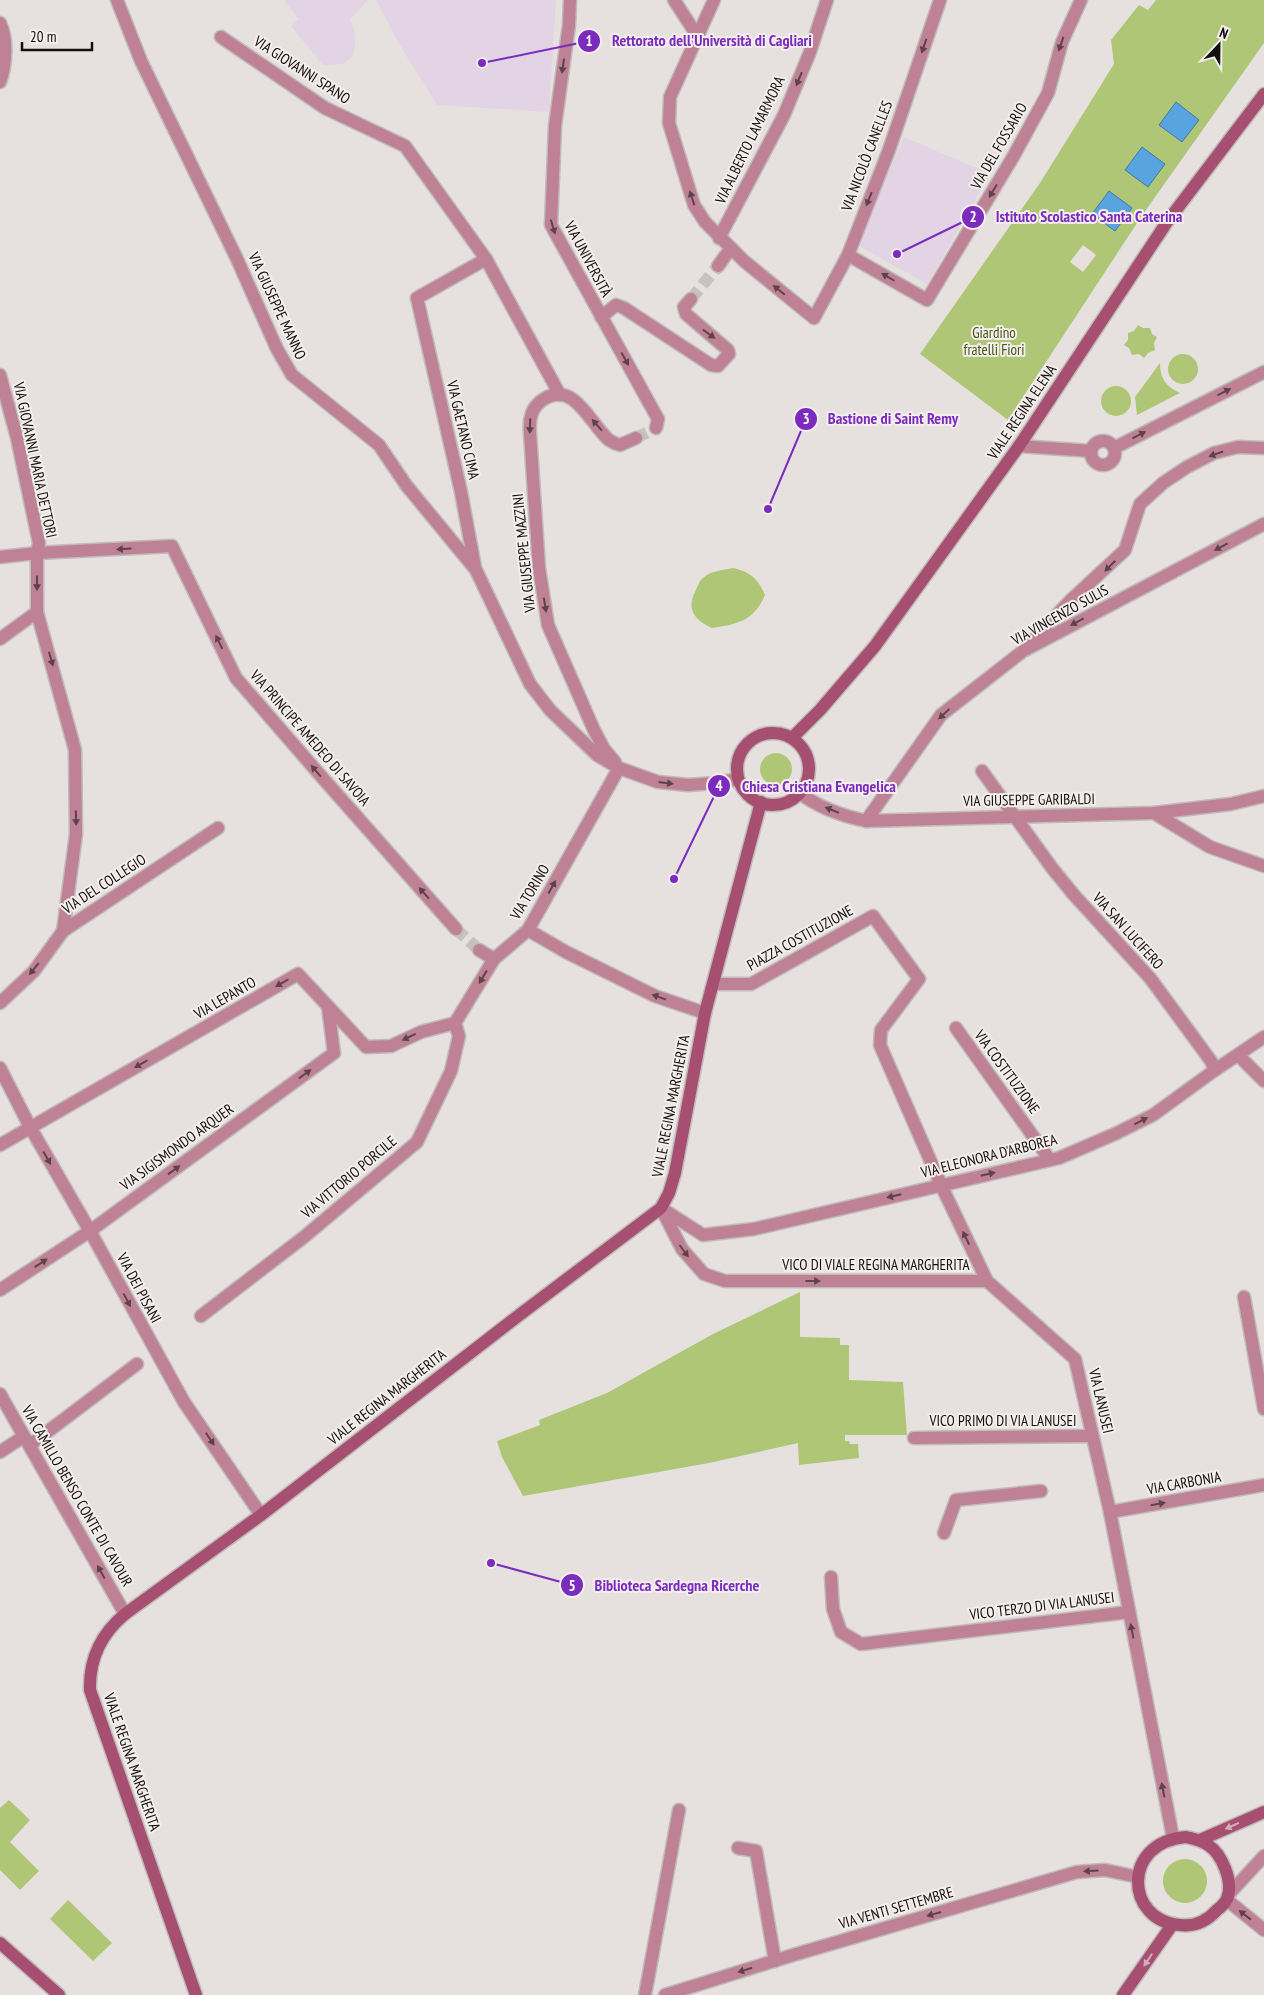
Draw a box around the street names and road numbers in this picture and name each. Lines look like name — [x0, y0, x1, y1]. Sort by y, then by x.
street label: VIA GIOVANNI SPANO — [250, 31, 354, 108]
street label: VIA ALBERTO LAMARMORA — [710, 72, 789, 208]
street label: VIA NICOLÒ CANELLES — [836, 98, 896, 215]
street label: VIA DEL FOSSARIO — [966, 99, 1031, 193]
street label: VIA UNIVERSITÀ — [560, 217, 617, 301]
street label: VIA GIUSEPPE MANNO — [244, 248, 311, 362]
street label: VIALE REGINA ELENA — [982, 360, 1061, 463]
street label: VIA GAETANO CIMA — [443, 378, 484, 482]
street label: VIA GIOVANNI MARIA DETTORI — [9, 379, 61, 540]
street label: VIA GIUSEPPE MAZZINI — [508, 493, 539, 614]
street label: VIA VINCENZO SULIS — [1007, 580, 1112, 649]
street label: VIA PRINCIPE AMEDEO DI SAVOIA — [246, 665, 375, 810]
street label: VIA GIUSEPPE GARIBALDI — [962, 789, 1095, 810]
street label: VIA DEL COLLEGIO — [57, 849, 149, 918]
street label: VIA TORINO — [505, 861, 553, 924]
street label: VIA SAN LUCIFERO — [1088, 888, 1168, 973]
street label: PIAZZA COSTITUZIONE — [743, 901, 856, 975]
street label: VIA LEPANTO — [190, 972, 259, 1023]
street label: VIA COSTITUZIONE — [970, 1025, 1044, 1117]
street label: VIALE REGINA MARGHERITA — [647, 1032, 694, 1180]
street label: VIA SIGISMONDO ARQUER — [115, 1099, 237, 1195]
street label: VIA ELEONORA D'ARBOREA — [918, 1129, 1060, 1182]
street label: VIA VITTORIO PORCILE — [296, 1131, 400, 1223]
street label: VIA DEI PISANI — [113, 1249, 166, 1326]
street label: VICO DI VIALE REGINA MARGHERITA — [781, 1255, 971, 1274]
street label: VIALE REGINA MARGHERITA — [323, 1344, 450, 1449]
street label: VIA LANUSEI — [1085, 1366, 1118, 1435]
street label: VIA CAMILLO BENSO CONTE DI CAVOUR — [17, 1401, 137, 1590]
street label: VICO PRIMO DI VIA LANUSEI — [929, 1411, 1076, 1430]
street label: VIA CARBONIA — [1144, 1466, 1223, 1499]
street label: VICO TERZO DI VIA LANUSEI — [967, 1587, 1115, 1624]
street label: VIALE REGINA MARGHERITA — [100, 1689, 165, 1834]
street label: VIA VENTI SETTEMBRE — [836, 1882, 955, 1933]

